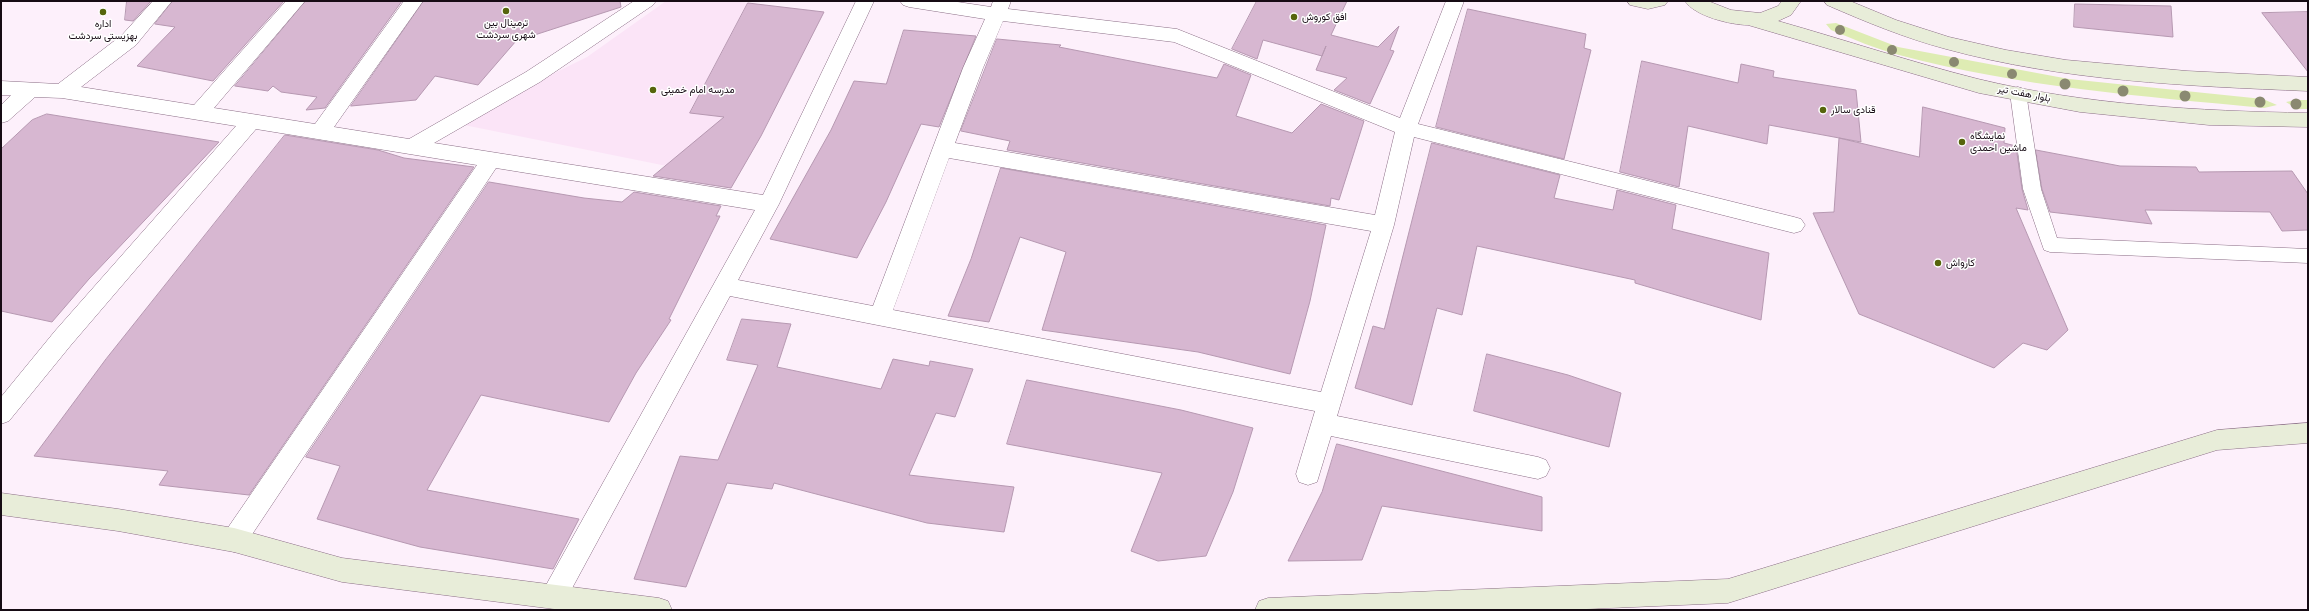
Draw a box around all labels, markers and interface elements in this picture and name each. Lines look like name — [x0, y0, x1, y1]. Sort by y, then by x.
marker: ترمینال بین شهری سردشت — [501, 6, 511, 16]
marker: اداره بهزیستی سردشت — [98, 7, 108, 17]
place label: افق کوروش — [1302, 11, 1347, 23]
marker: افق کوروش — [1289, 12, 1299, 22]
place label: ترمینال بین شهری سردشت — [476, 17, 536, 40]
place label: اداره بهزیستی سردشت — [69, 18, 137, 42]
street label: بلوار هفت تیر — [1997, 83, 2051, 105]
place label: مدرسه امام خمینی — [661, 84, 735, 96]
marker: مدرسه امام خمینی — [648, 85, 658, 95]
place label: قنادی سالار — [1831, 104, 1876, 116]
marker: قنادی سالار — [1818, 105, 1828, 115]
place label: نمایشگاه ماشین احمدی — [1970, 130, 2027, 154]
marker: نمایشگاه ماشین احمدی — [1957, 137, 1967, 147]
place label: کارواش — [1946, 257, 1975, 269]
marker: کارواش — [1933, 258, 1943, 268]

